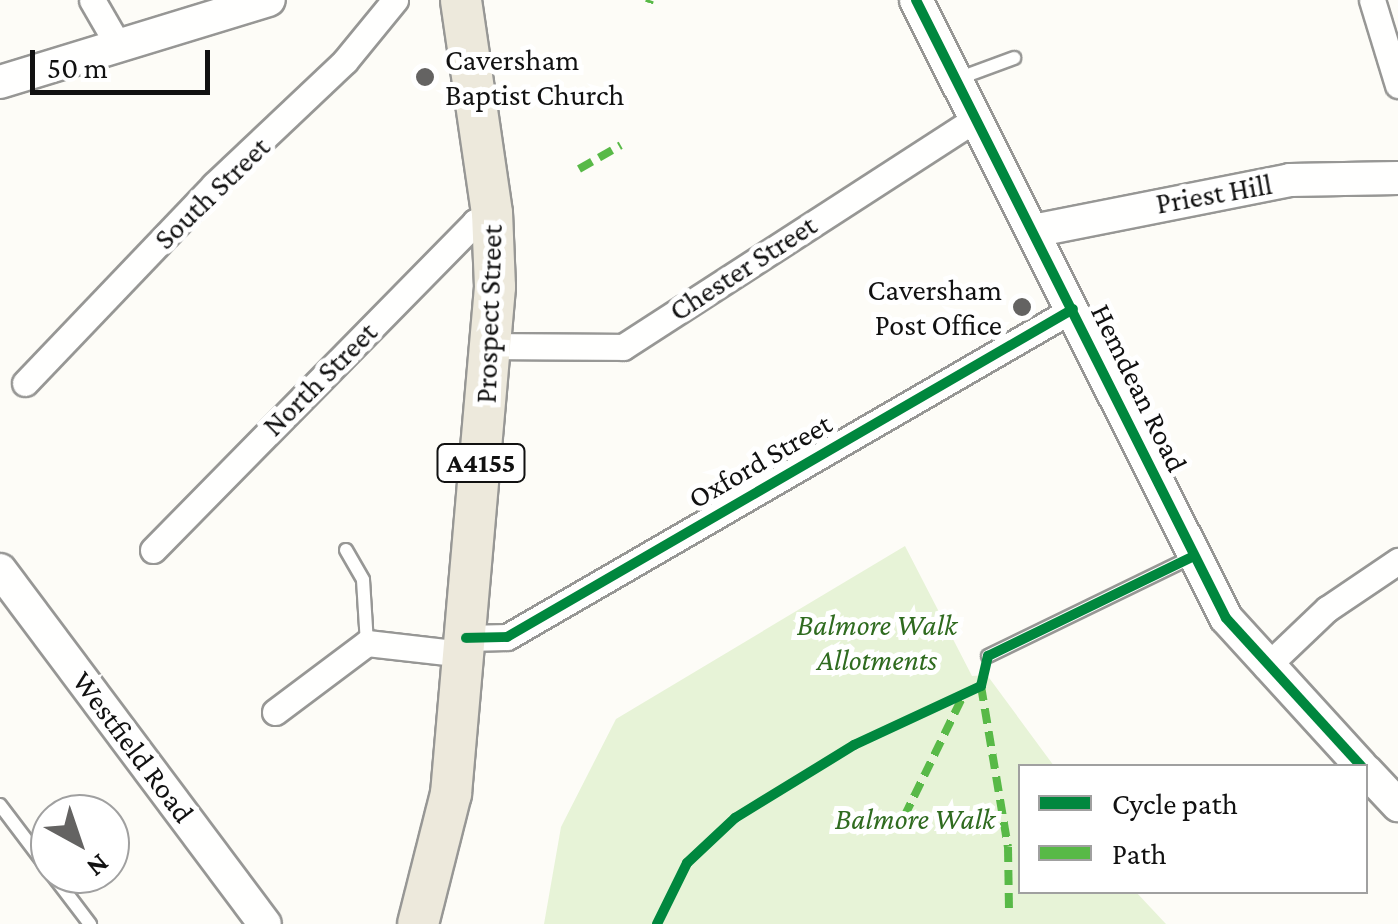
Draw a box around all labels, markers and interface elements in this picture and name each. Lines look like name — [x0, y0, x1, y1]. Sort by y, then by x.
scale bar — [35, 30, 215, 92]
place label: Caversham Baptist Church — [445, 42, 624, 112]
text: 50 m — [47, 51, 108, 84]
marker: Caversham Baptist Church — [414, 66, 436, 88]
street label: South Street — [147, 129, 277, 257]
street label: Priest Hill — [1153, 166, 1275, 222]
street label: Chester Street — [663, 207, 823, 329]
street label: Prospect Street — [468, 224, 510, 404]
place label: Caversham Post Office — [868, 272, 1002, 342]
marker: Caversham Post Office — [1011, 296, 1033, 318]
street label: Hemdean Road — [1083, 298, 1195, 478]
street label: North Street — [255, 314, 385, 444]
street label: Oxford Street — [682, 406, 838, 516]
road number: A4155 — [436, 440, 526, 486]
park label: Balmore Walk Allotments — [797, 607, 957, 678]
street label: Westfield Road — [64, 664, 202, 830]
legend — [1018, 764, 1368, 894]
text: Cycle path — [1112, 787, 1238, 820]
north arrow — [30, 794, 130, 894]
park label: Balmore Walk — [835, 801, 995, 837]
text: Path — [1112, 837, 1167, 870]
text: N — [81, 848, 116, 884]

